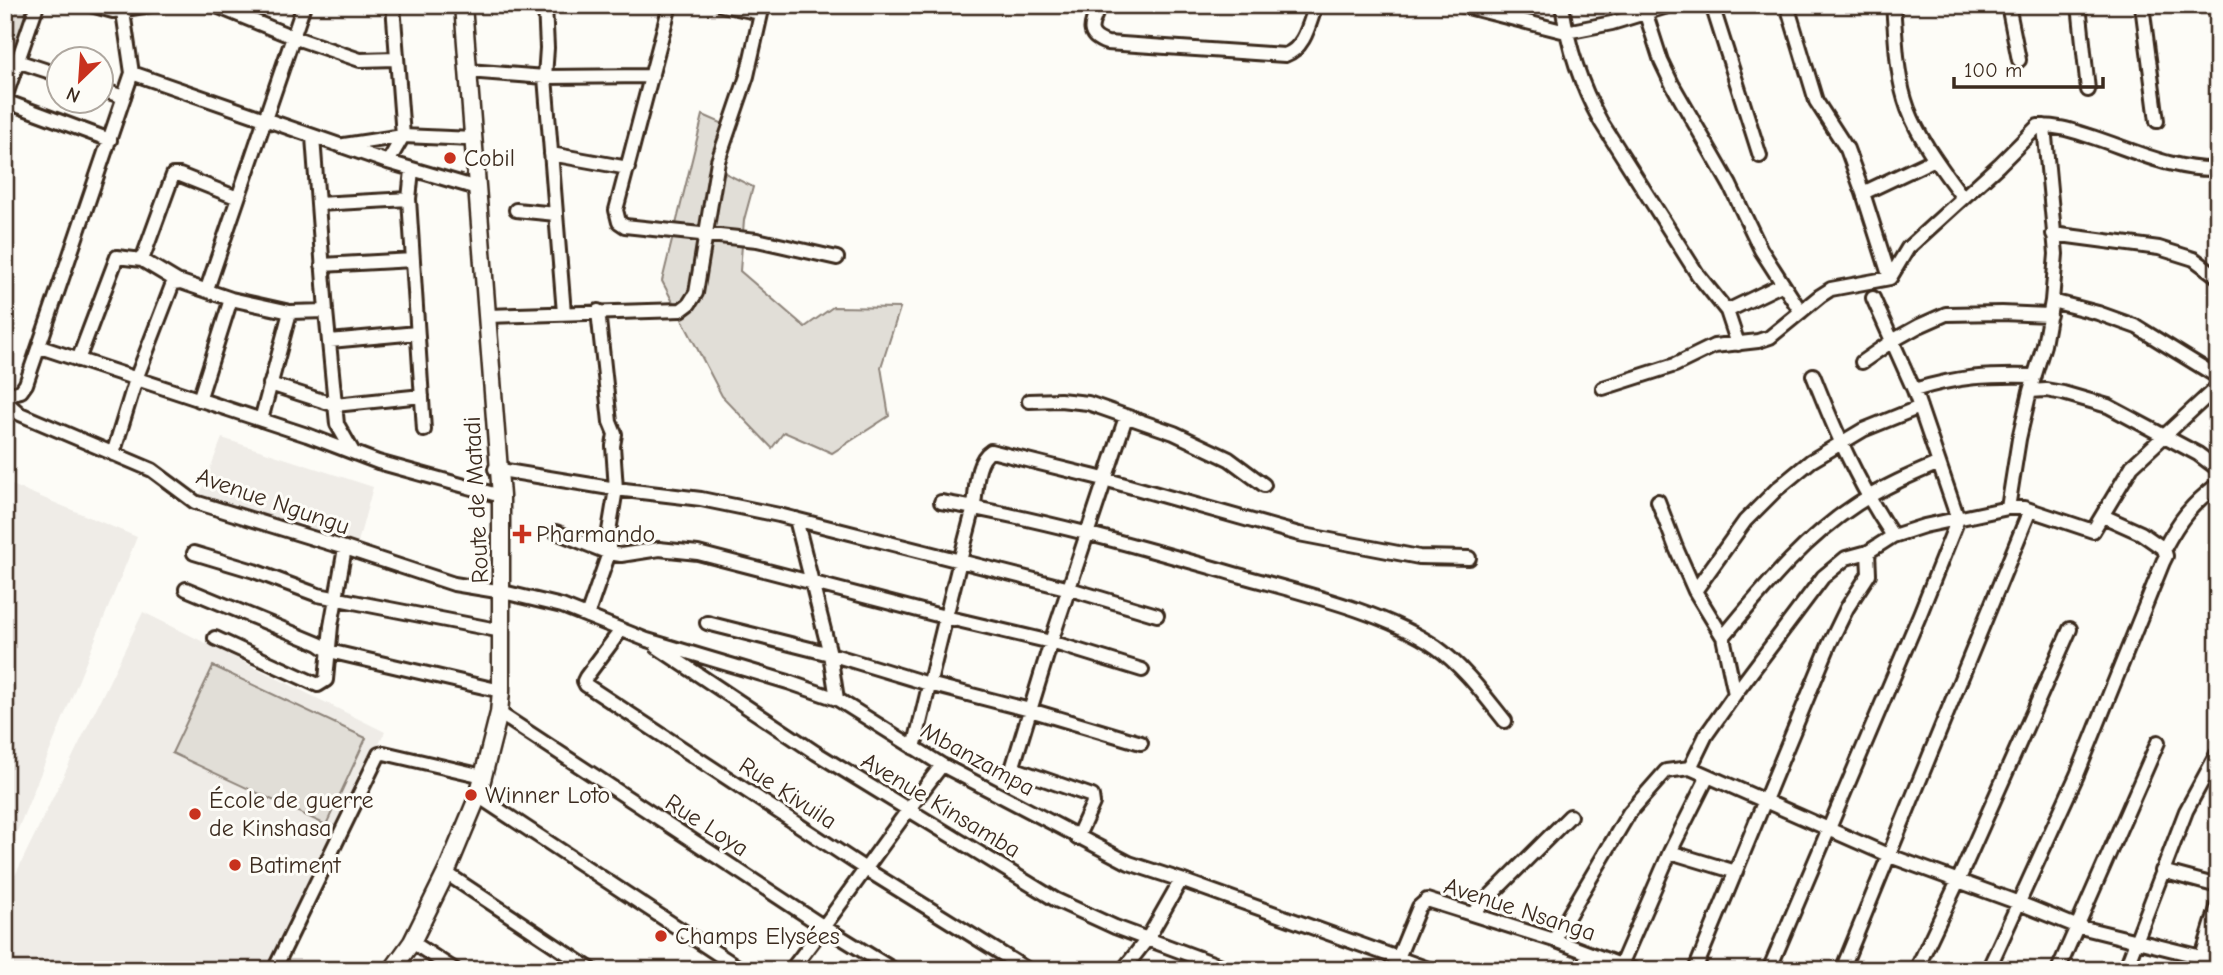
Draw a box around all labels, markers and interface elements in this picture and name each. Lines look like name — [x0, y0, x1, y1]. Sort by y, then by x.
north arrow — [46, 46, 116, 116]
scale bar — [1954, 46, 2102, 90]
text: 100 m — [1964, 58, 2022, 82]
text: N — [63, 82, 84, 107]
place label: Cobil — [464, 144, 515, 172]
marker: Cobil — [442, 150, 458, 166]
street label: Route de Matadi — [458, 416, 494, 584]
street label: Avenue Ngungu — [193, 462, 353, 540]
place label: Pharmando — [536, 520, 655, 548]
marker: Pharmando — [514, 526, 530, 542]
street label: Mbanzampa — [916, 716, 1040, 802]
street label: Avenue Kinsamba — [856, 746, 1026, 864]
street label: Rue Kivuila — [734, 751, 842, 835]
place label: Winner Loto — [485, 781, 610, 809]
place label: École de guerre de Kinshasa — [209, 786, 373, 842]
marker: Winner Loto — [463, 787, 479, 803]
street label: Rue Loya — [660, 788, 754, 862]
marker: École de guerre de Kinshasa — [187, 806, 203, 822]
place label: Batiment — [249, 851, 342, 879]
marker: Batiment — [227, 857, 243, 873]
street label: Avenue Nsanga — [1441, 871, 1599, 947]
place label: Champs Elysées — [675, 922, 840, 950]
marker: Champs Elysées — [653, 928, 669, 944]

